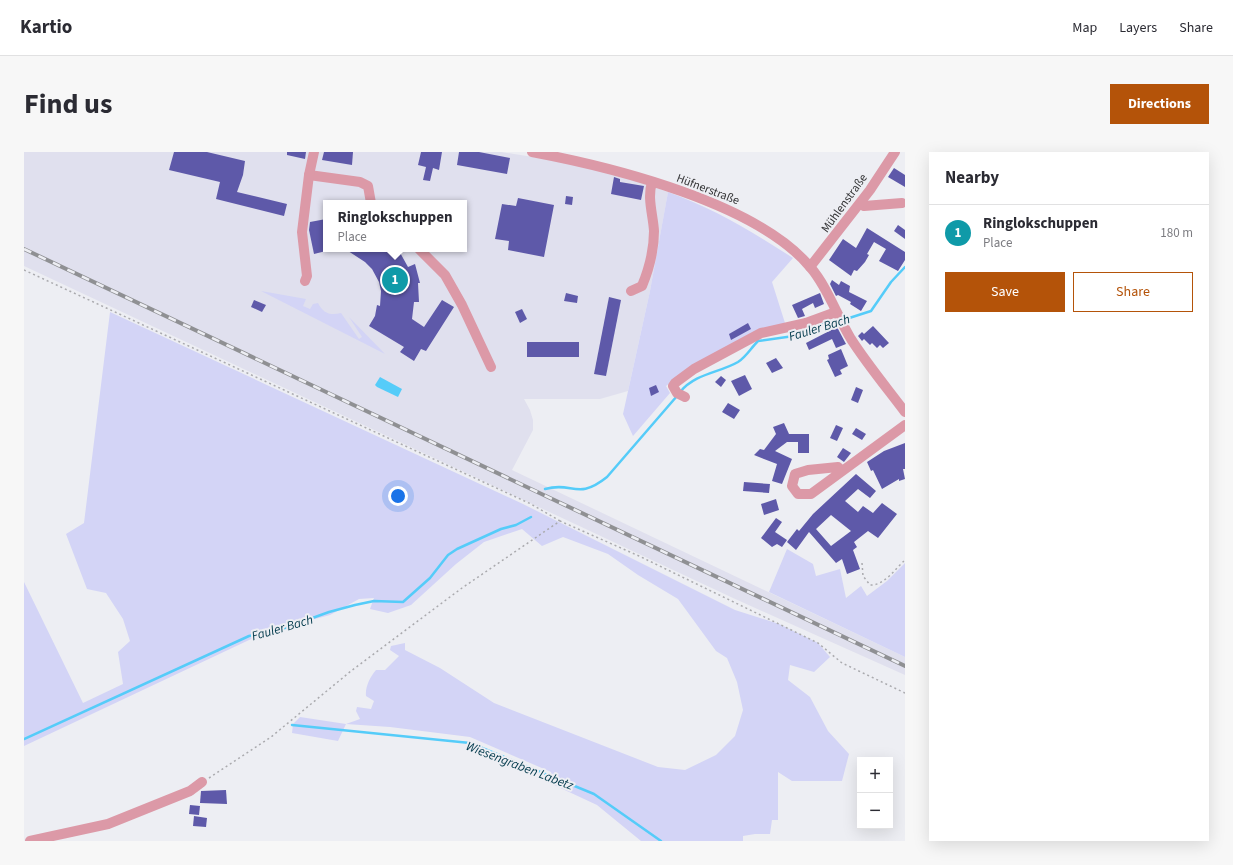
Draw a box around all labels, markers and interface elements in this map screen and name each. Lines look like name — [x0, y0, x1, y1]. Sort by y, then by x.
text: Kartio — [20, 14, 72, 41]
text: Map — [1072, 18, 1097, 38]
text: Layers — [1119, 18, 1157, 38]
text: Share — [1179, 18, 1213, 38]
text: Find us — [24, 84, 112, 124]
button: Directions — [1110, 84, 1209, 124]
text: Nearby — [945, 166, 999, 190]
street label: Hüfnerstraße — [674, 170, 742, 209]
street label: Mühlenstraße — [817, 170, 872, 236]
popup — [323, 200, 467, 252]
text: Ringlokschuppen — [337, 207, 453, 228]
text: Ringlokschuppen — [983, 213, 1098, 234]
text: 1 — [955, 224, 961, 242]
text: 180 m — [1160, 224, 1193, 242]
text: Place — [337, 228, 367, 246]
text: Place — [983, 234, 1012, 252]
pin: 1 — [382, 265, 408, 295]
button: Save — [945, 272, 1065, 312]
button: Share — [1073, 272, 1193, 312]
water label: Fauler Bach — [786, 310, 852, 346]
your location — [388, 486, 408, 506]
water label: Fauler Bach — [249, 611, 315, 645]
water label: Wiesengraben Labetz — [463, 737, 577, 795]
map controls — [857, 757, 893, 829]
button: + — [857, 757, 893, 793]
button: − — [857, 793, 893, 829]

